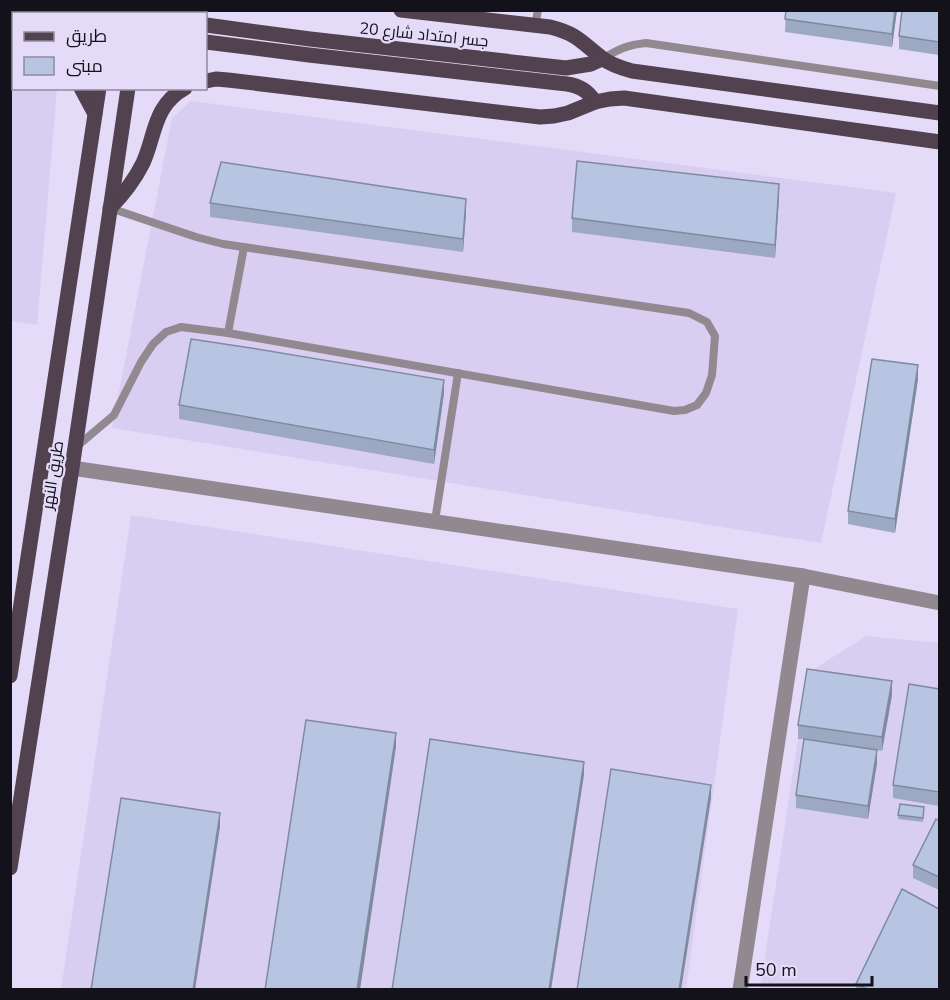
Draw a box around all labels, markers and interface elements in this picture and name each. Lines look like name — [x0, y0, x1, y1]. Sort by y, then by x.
legend — [12, 12, 207, 90]
street label: جسر امتداد شارع 20 — [358, 17, 489, 53]
text: طريق — [66, 24, 107, 48]
text: مبنى — [66, 54, 103, 78]
street label: طريق النهر — [37, 439, 69, 512]
scale bar — [746, 949, 872, 987]
text: 50 m — [755, 958, 797, 982]

